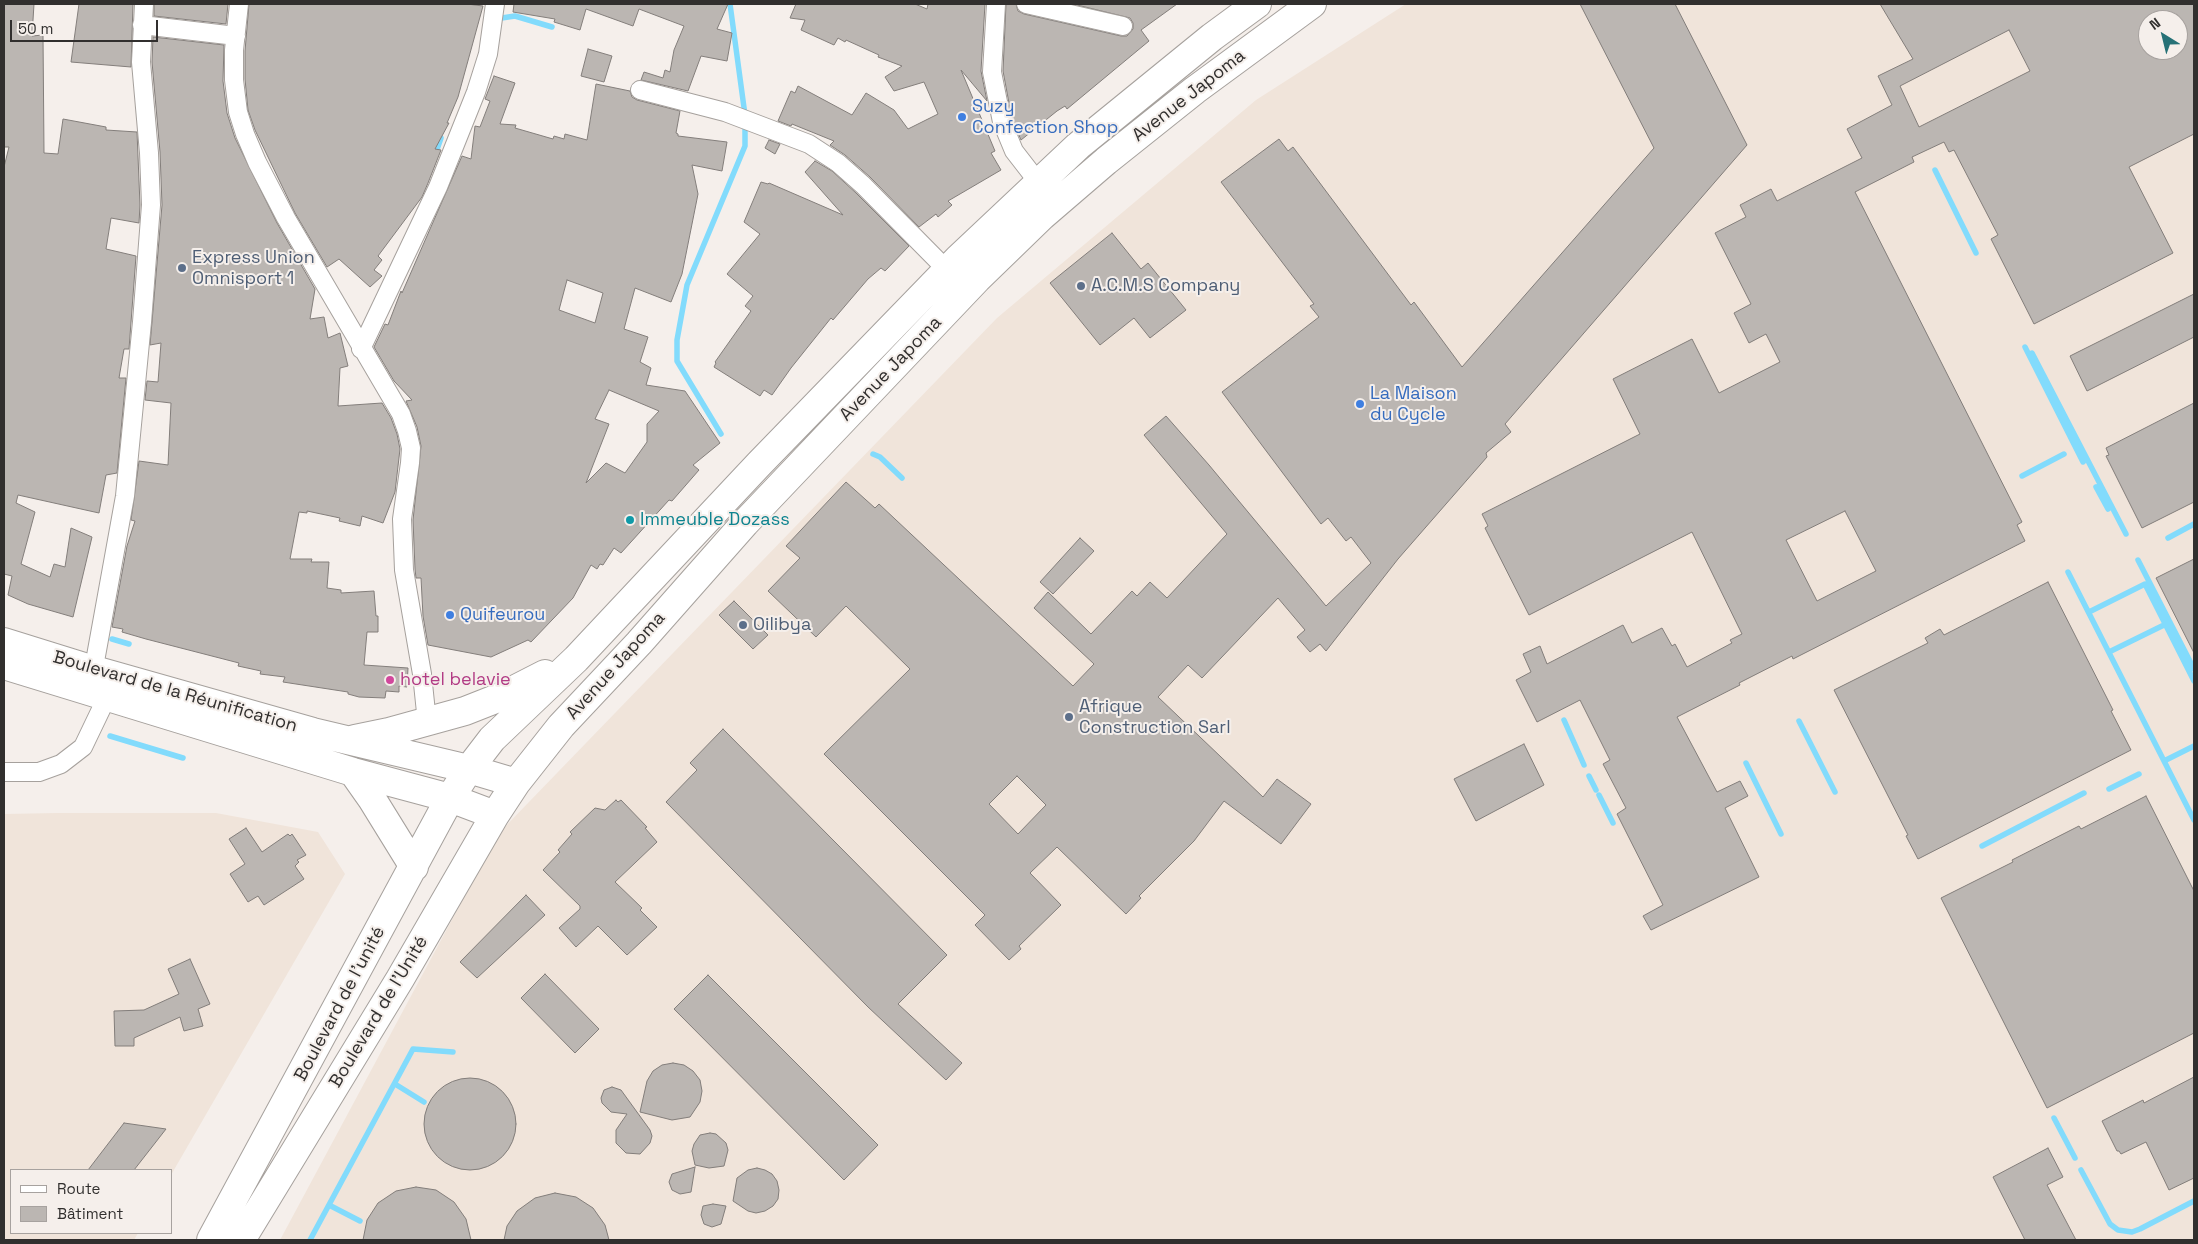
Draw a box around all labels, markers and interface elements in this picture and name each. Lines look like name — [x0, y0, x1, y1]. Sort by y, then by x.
scale bar — [12, 10, 160, 42]
north arrow — [2138, 10, 2188, 60]
text: N — [2146, 14, 2164, 34]
text: 50 m — [18, 19, 53, 38]
street label: Avenue Japoma — [1128, 45, 1250, 147]
place label: Suzy Confection Shop — [972, 96, 1118, 138]
marker: Suzy Confection Shop — [956, 111, 968, 123]
place label: Express Union Omnisport 1 — [192, 247, 315, 290]
marker: Express Union Omnisport 1 — [176, 262, 188, 274]
place label: A.C.M.S Company — [1091, 275, 1240, 297]
marker: A.C.M.S Company — [1075, 280, 1087, 292]
street label: Avenue Japoma — [836, 312, 946, 426]
place label: La Maison du Cycle — [1370, 383, 1457, 426]
marker: La Maison du Cycle — [1354, 398, 1366, 410]
place label: Immeuble Dozass — [640, 509, 790, 531]
marker: Immeuble Dozass — [624, 514, 636, 526]
place label: Quifeurou — [460, 604, 545, 626]
street label: Avenue Japoma — [562, 608, 670, 724]
marker: Quifeurou — [444, 609, 456, 621]
place label: Oilibya — [753, 614, 811, 636]
marker: Oilibya — [737, 619, 749, 631]
street label: Boulevard de la Réunification — [50, 647, 300, 737]
place label: hotel belavie — [400, 669, 511, 691]
marker: hotel belavie — [384, 674, 396, 686]
place label: Afrique Construction Sarl — [1079, 696, 1231, 739]
marker: Afrique Construction Sarl — [1063, 711, 1075, 723]
street label: Boulevard de l'unité — [290, 923, 390, 1085]
street label: Boulevard de l'Unité — [325, 932, 433, 1092]
legend — [10, 1169, 172, 1234]
text: Route — [57, 1179, 100, 1198]
text: Bâtiment — [57, 1204, 123, 1223]

